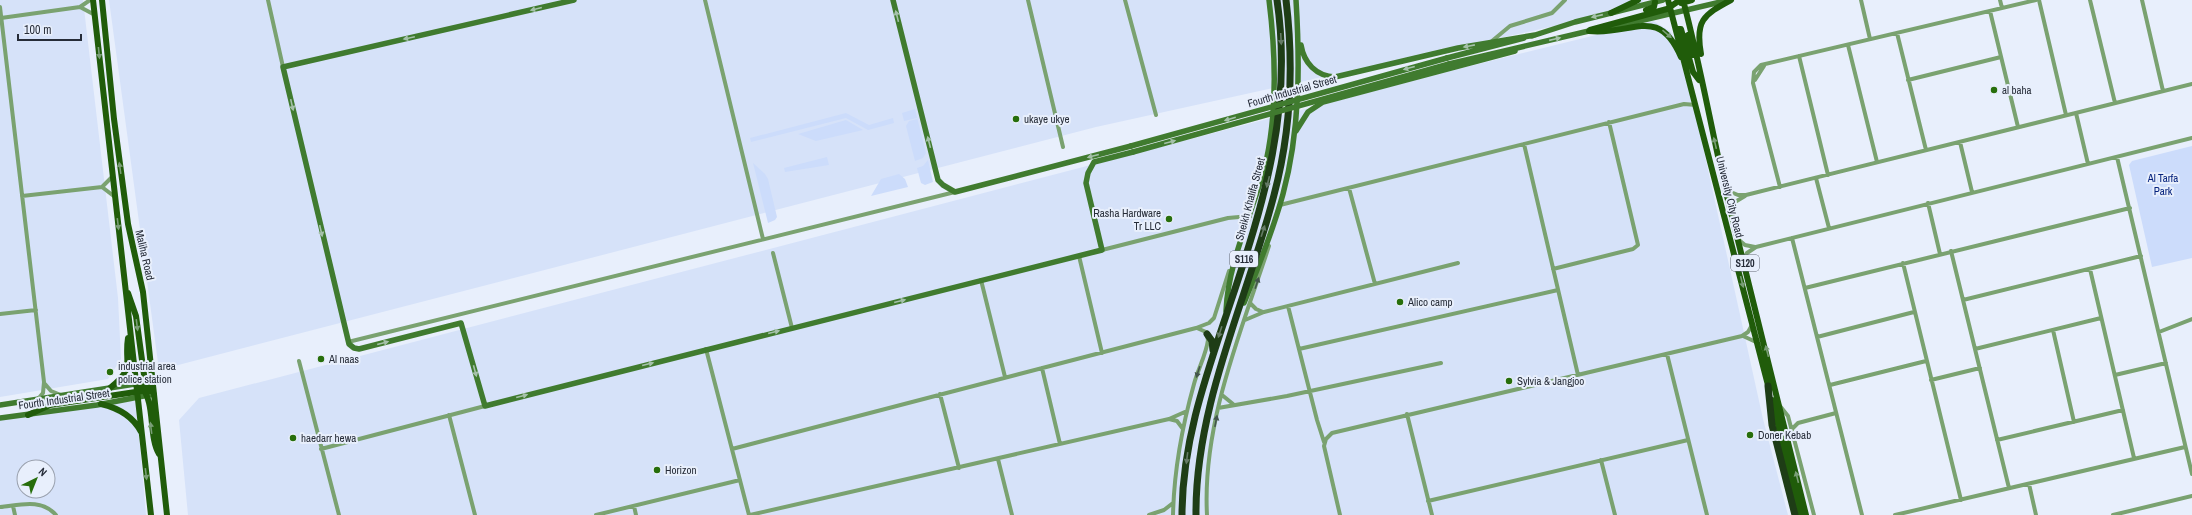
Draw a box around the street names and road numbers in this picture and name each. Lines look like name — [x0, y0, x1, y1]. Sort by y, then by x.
street label: Fourth Industrial Street — [1246, 71, 1339, 110]
street label: University City Road — [1713, 155, 1747, 239]
street label: Sheikh Khalifa Street — [1232, 156, 1268, 242]
street label: Maliha Road — [132, 229, 158, 281]
road number: S116 — [1230, 251, 1258, 267]
road number: S120 — [1731, 255, 1759, 271]
street label: Fourth Industrial Street — [18, 386, 111, 412]

